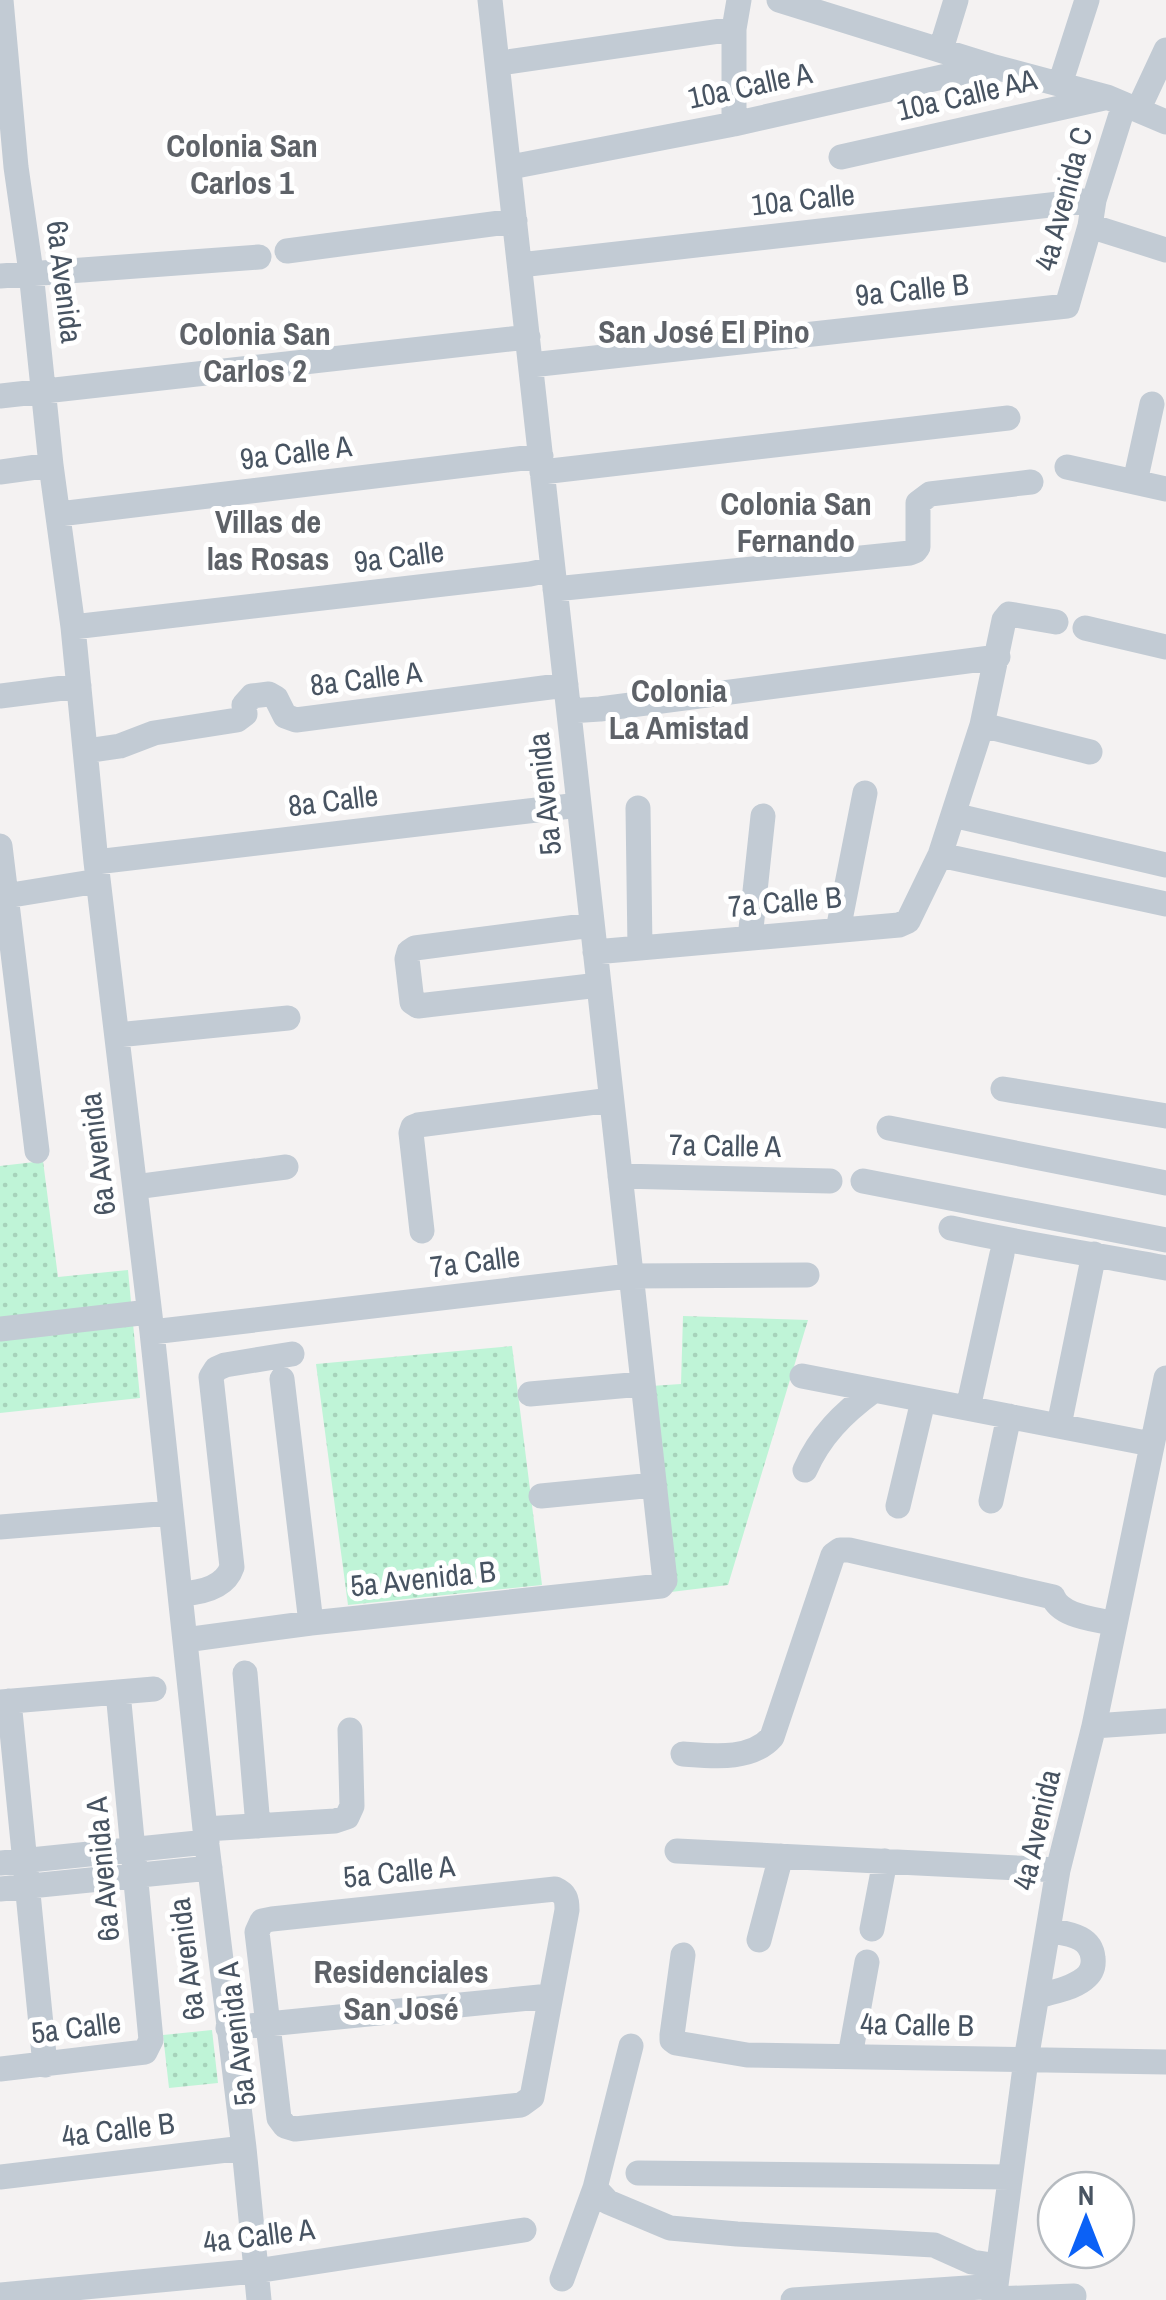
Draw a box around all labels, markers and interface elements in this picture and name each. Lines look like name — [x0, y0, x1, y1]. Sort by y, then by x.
street label: 10a Calle A — [684, 52, 816, 118]
street label: 10a Calle AA — [893, 58, 1041, 130]
street label: 4a Avenida C — [1025, 122, 1101, 275]
district label: Colonia San Carlos 1 — [166, 124, 318, 204]
street label: 10a Calle — [749, 174, 857, 224]
street label: 6a Avenida — [38, 219, 92, 346]
street label: 9a Calle B — [853, 263, 970, 315]
district label: San José El Pino — [598, 310, 810, 353]
district label: Colonia San Carlos 2 — [179, 312, 331, 392]
street label: 9a Calle A — [238, 425, 355, 479]
district label: Colonia San Fernando — [720, 482, 872, 562]
district label: Villas de las Rosas — [207, 500, 329, 580]
street label: 9a Calle — [352, 531, 446, 581]
street label: 8a Calle A — [308, 651, 425, 705]
district label: Colonia La Amistad — [609, 669, 749, 749]
street label: 5a Avenida — [518, 731, 570, 857]
street label: 8a Calle — [286, 775, 380, 825]
street label: 7a Calle B — [727, 876, 843, 926]
street label: 6a Avenida — [70, 1090, 124, 1217]
street label: 7a Calle A — [669, 1124, 782, 1166]
street label: 7a Calle — [428, 1236, 522, 1286]
street label: 5a Avenida B — [348, 1550, 498, 1606]
street label: 4a Avenida — [1003, 1765, 1069, 1894]
street label: 6a Avenida A — [76, 1795, 128, 1943]
street label: 5a Calle A — [341, 1845, 457, 1897]
street label: 6a Avenida — [159, 1895, 213, 2022]
district label: Residenciales San José — [313, 1950, 489, 2030]
street label: 5a Avenida A — [207, 1959, 265, 2108]
street label: 5a Calle — [29, 2002, 123, 2052]
street label: 4a Calle B — [860, 2003, 974, 2045]
street label: 4a Calle B — [59, 2102, 177, 2156]
north arrow — [1036, 2170, 1136, 2270]
text: N — [1078, 2176, 1094, 2214]
street label: 4a Calle A — [201, 2208, 318, 2262]

